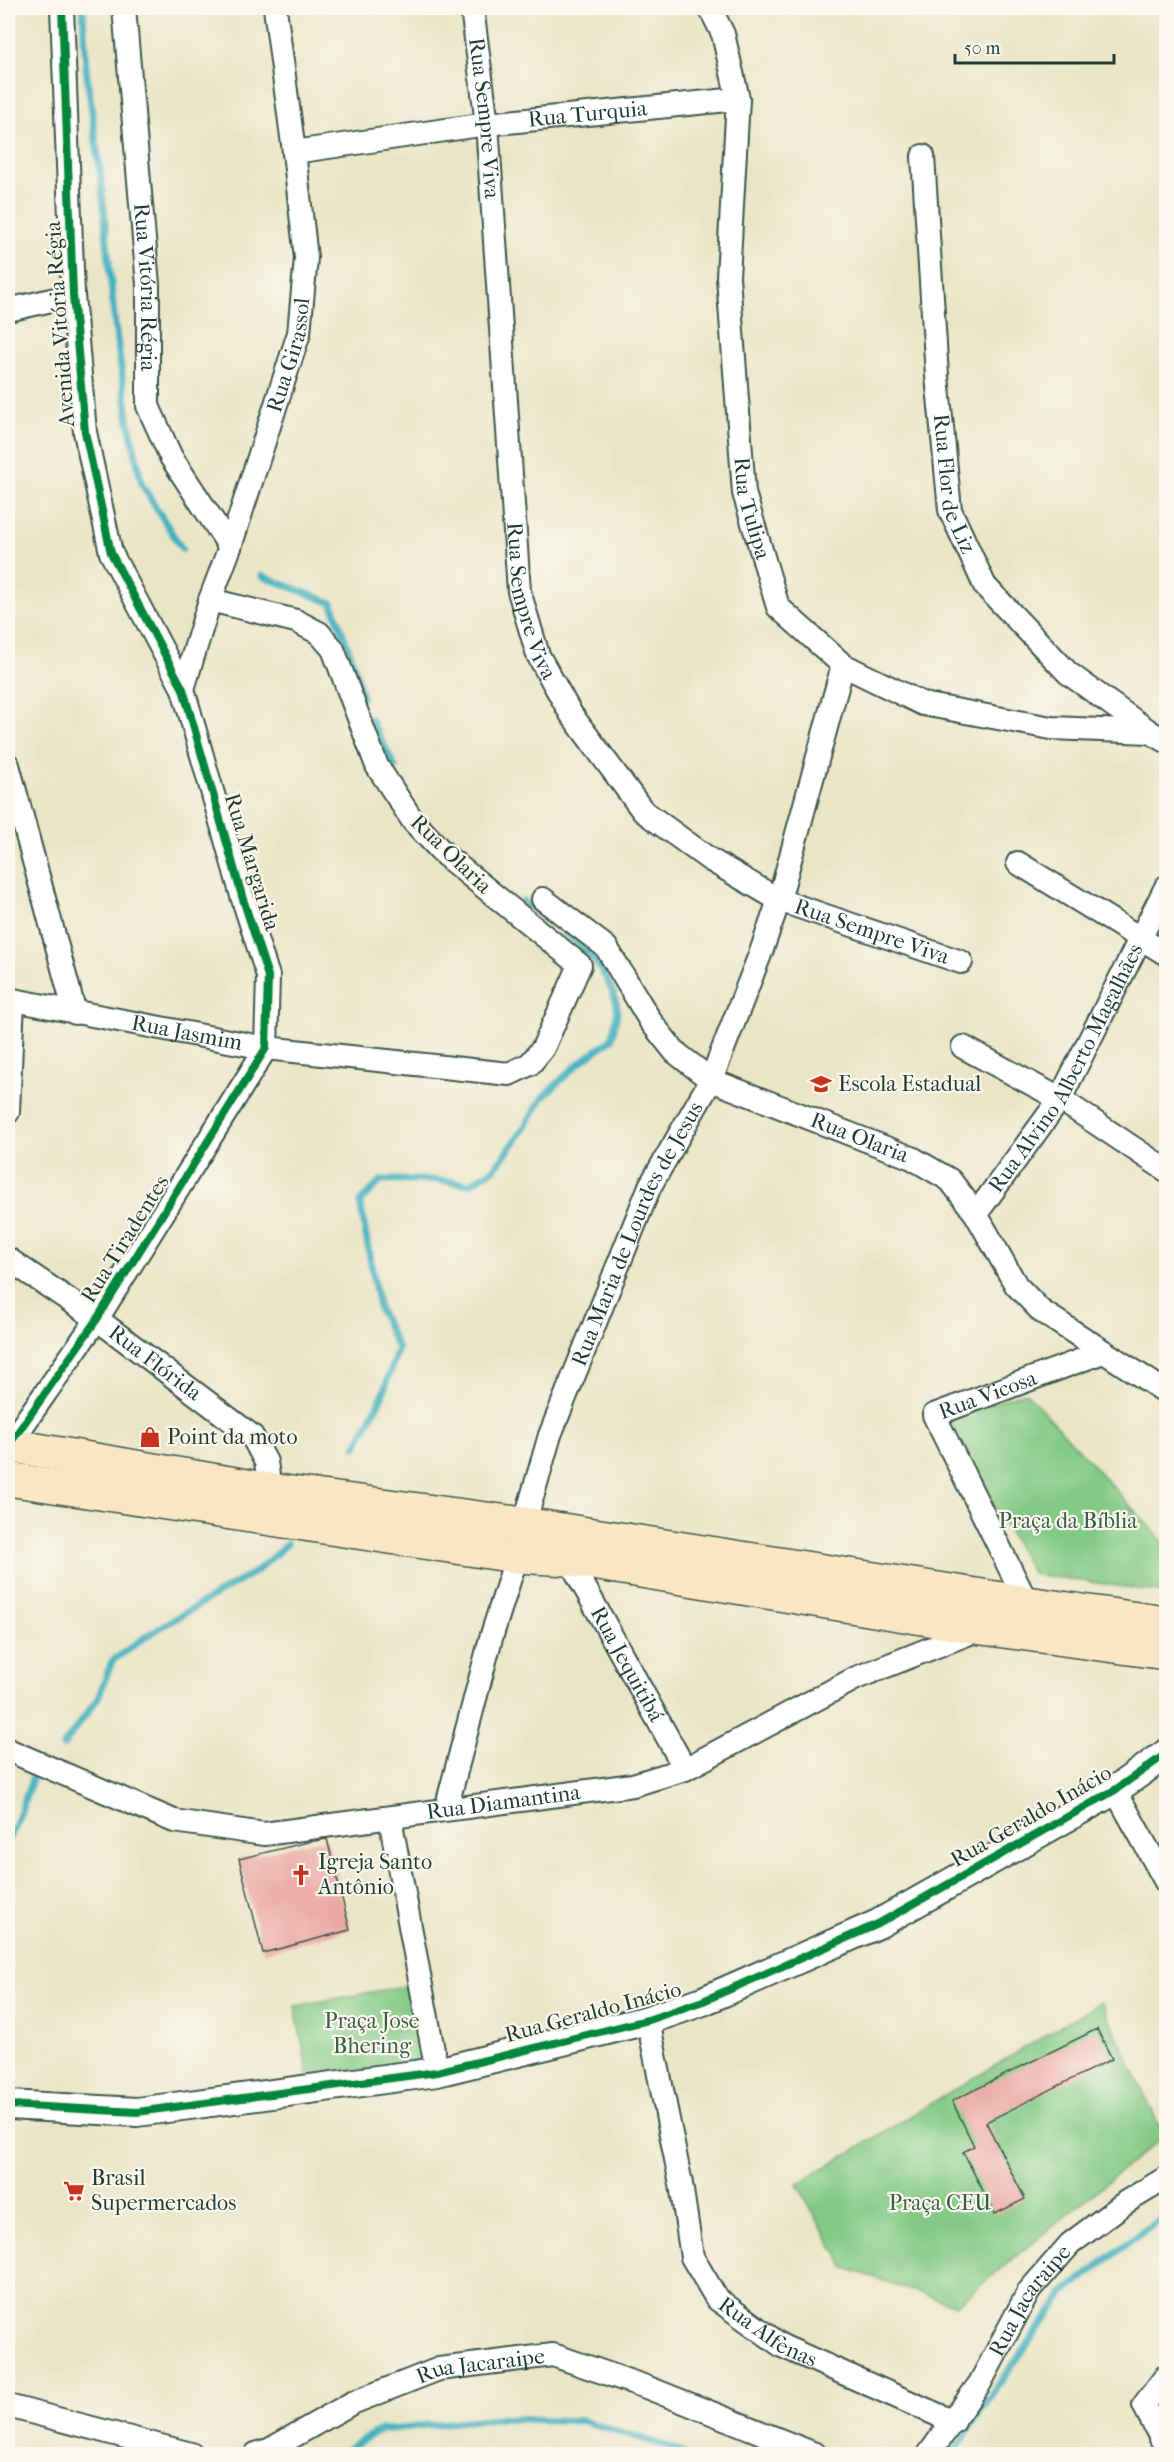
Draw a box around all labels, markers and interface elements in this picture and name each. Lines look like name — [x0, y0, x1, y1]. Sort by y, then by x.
scale bar — [955, 27, 1114, 65]
street label: Rua Sempre Viva — [463, 36, 505, 200]
text: 50 m — [964, 38, 1001, 59]
street label: Rua Turquia — [527, 95, 649, 133]
street label: Rua Vitória Régia — [128, 202, 161, 372]
street label: Avenida Vitória Régia — [40, 219, 80, 429]
street label: Rua Girassol — [261, 296, 315, 415]
street label: Rua Flor de Liz — [928, 413, 981, 558]
street label: Rua Tulipa — [728, 456, 776, 563]
street label: Rua Sempre Viva — [501, 521, 562, 685]
street label: Rua Margarida — [219, 790, 285, 935]
street label: Rua Olaria — [405, 809, 498, 900]
street label: Rua Sempre Viva — [791, 893, 953, 970]
street label: Rua Alvino Alberto Magalhães — [983, 939, 1149, 1198]
street label: Rua Jasmim — [129, 1010, 245, 1056]
place label: Escola Estadual — [838, 1071, 981, 1097]
school or university icon: Escola Estadual — [809, 1072, 833, 1096]
street label: Rua Maria de Lourdes de Jesus — [566, 1097, 709, 1370]
street label: Rua Olaria — [807, 1107, 913, 1169]
street label: Rua Tiradentes — [75, 1170, 175, 1308]
street label: Rua Flórida — [103, 1319, 207, 1407]
street label: Rua Vicosa — [935, 1365, 1041, 1425]
place label: Point da moto — [167, 1424, 298, 1450]
shop icon: Point da moto — [138, 1425, 162, 1449]
park label: Praça da Bíblia — [999, 1508, 1138, 1534]
street label: Rua Jequitibá — [585, 1602, 670, 1727]
street label: Rua Geraldo Inácio — [946, 1759, 1116, 1873]
street label: Rua Diamantina — [425, 1779, 583, 1825]
place label: Igreja Santo Antônio — [317, 1849, 432, 1900]
church icon: Igreja Santo Antônio — [289, 1863, 313, 1887]
street label: Rua Geraldo Inácio — [502, 1976, 684, 2048]
park label: Praça Jose Bhering — [324, 2008, 420, 2059]
place label: Brasil Supermercados — [91, 2165, 236, 2216]
supermarket icon: Brasil Supermercados — [62, 2179, 86, 2203]
park label: Praça CEU — [889, 2190, 991, 2216]
street label: Rua Jacaraipe — [983, 2239, 1076, 2361]
street label: Rua Alfenas — [713, 2291, 821, 2373]
street label: Rua Jacaraipe — [413, 2343, 546, 2390]

